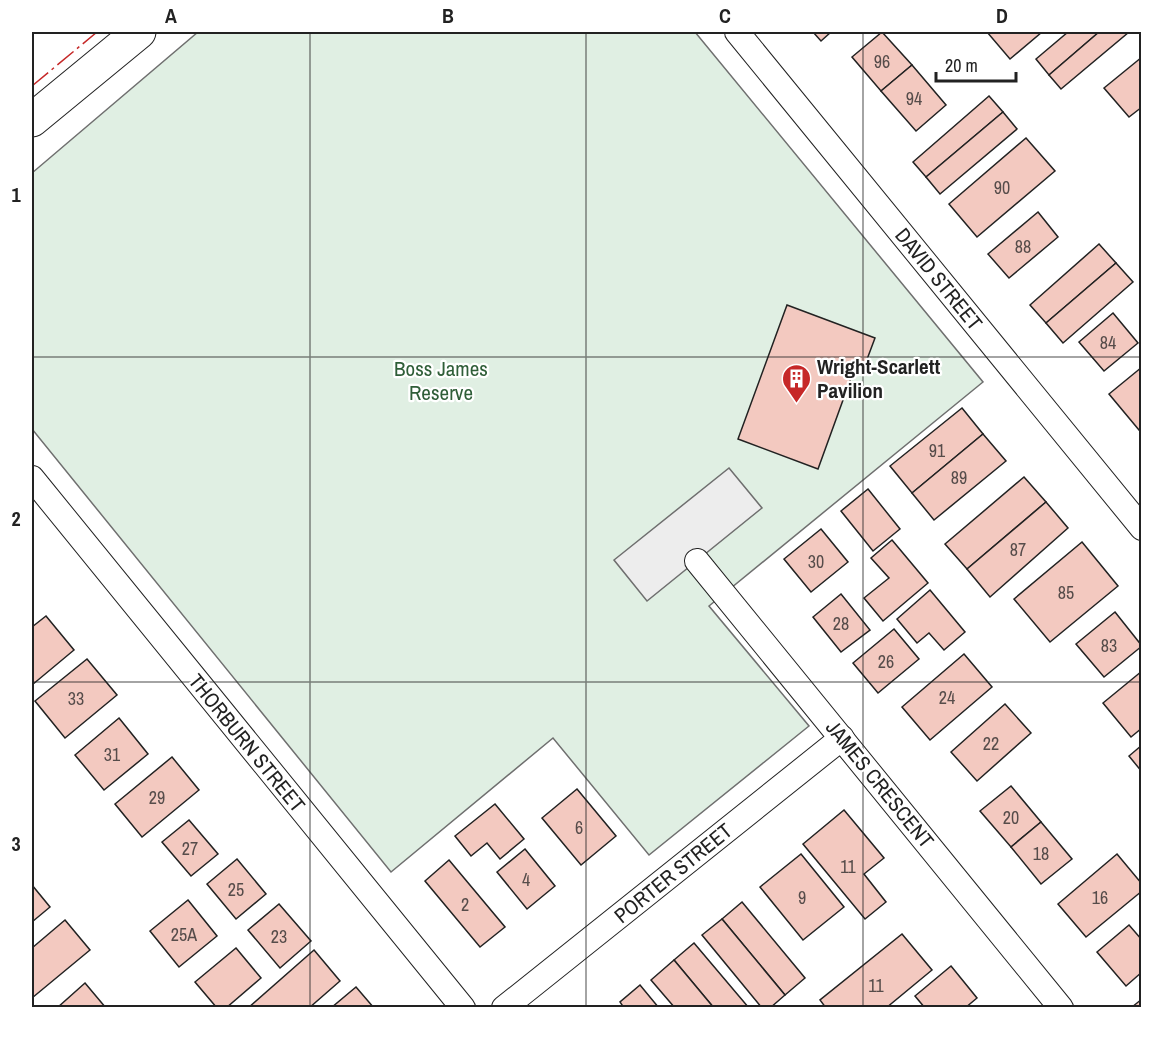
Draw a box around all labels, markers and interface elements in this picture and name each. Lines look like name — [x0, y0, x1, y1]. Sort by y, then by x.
text: A — [165, 2, 177, 29]
text: B — [442, 2, 454, 29]
text: C — [719, 2, 731, 29]
text: D — [996, 2, 1008, 29]
scale bar — [936, 45, 1016, 83]
house number: 96 — [874, 49, 890, 74]
text: 20 m — [945, 53, 978, 78]
house number: 94 — [906, 86, 922, 111]
house number: 90 — [994, 175, 1010, 200]
text: 1 — [11, 181, 21, 208]
street label: DAVID STREET — [889, 222, 990, 337]
house number: 88 — [1015, 234, 1031, 259]
house number: 84 — [1100, 330, 1116, 355]
place label: Wright-Scarlett Pavilion — [817, 352, 940, 405]
park label: Boss James Reserve — [394, 354, 488, 407]
building icon: Wright-Scarlett Pavilion — [780, 362, 812, 404]
house number: 91 — [929, 438, 946, 463]
house number: 89 — [951, 465, 967, 490]
text: 2 — [11, 505, 21, 532]
house number: 87 — [1010, 537, 1026, 562]
house number: 30 — [808, 549, 824, 574]
house number: 85 — [1058, 580, 1074, 605]
house number: 28 — [833, 611, 849, 636]
house number: 83 — [1101, 633, 1117, 658]
house number: 26 — [878, 649, 894, 674]
street label: THORBURN STREET — [182, 668, 312, 819]
house number: 24 — [939, 685, 955, 710]
house number: 33 — [68, 686, 84, 711]
street label: JAMES CRESCENT — [819, 714, 941, 854]
house number: 22 — [983, 731, 999, 756]
house number: 31 — [104, 742, 121, 767]
house number: 29 — [149, 785, 165, 810]
house number: 20 — [1003, 805, 1019, 830]
house number: 6 — [575, 815, 583, 840]
street label: PORTER STREET — [608, 816, 739, 930]
text: 3 — [11, 830, 21, 857]
house number: 27 — [182, 836, 198, 861]
house number: 18 — [1033, 841, 1049, 866]
house number: 11 — [840, 854, 856, 879]
house number: 4 — [522, 867, 530, 892]
house number: 25 — [228, 877, 244, 902]
house number: 9 — [798, 885, 806, 910]
house number: 16 — [1092, 885, 1108, 910]
house number: 2 — [461, 892, 469, 917]
house number: 25A — [171, 922, 197, 947]
house number: 23 — [271, 924, 287, 949]
house number: 11 — [868, 973, 884, 998]

